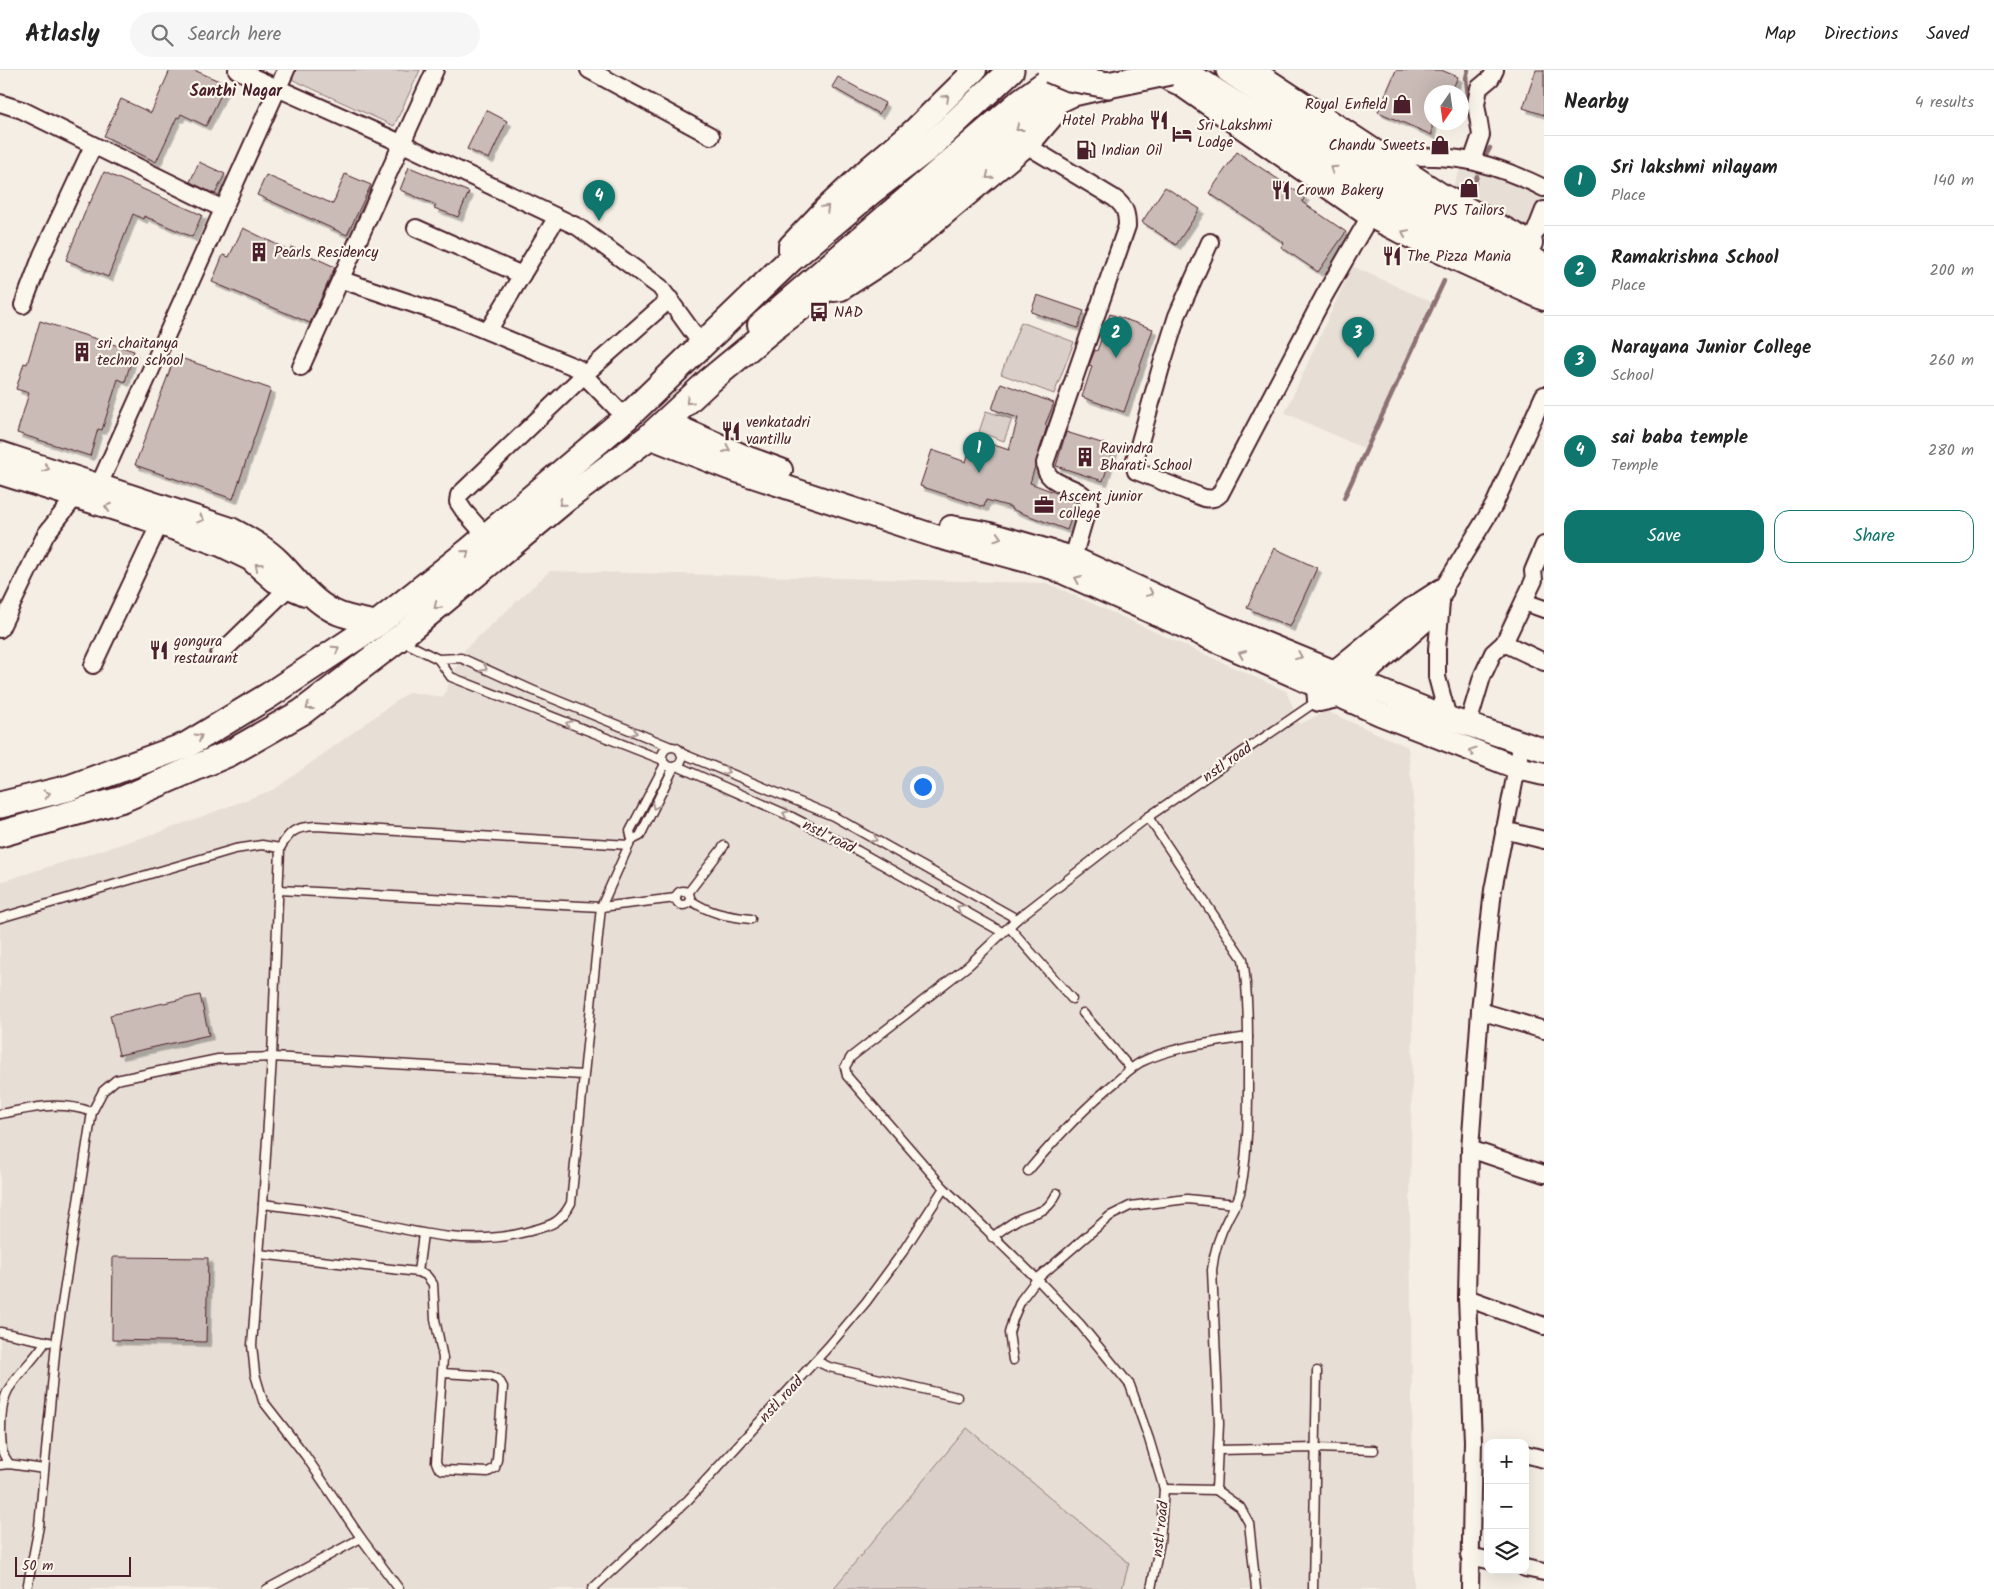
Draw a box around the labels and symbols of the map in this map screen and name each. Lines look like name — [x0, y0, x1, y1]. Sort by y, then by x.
district label: Santhi Nagar — [190, 79, 283, 104]
north arrow — [1424, 85, 1469, 130]
place label: Royal Enfield — [1305, 93, 1388, 117]
shop icon: Royal Enfield — [1391, 93, 1413, 115]
one-way arrow — [940, 95, 949, 104]
place label: Hotel Prabha — [1062, 109, 1144, 133]
restaurant icon: Hotel Prabha — [1148, 109, 1170, 131]
place label: Sri Lakshmi Lodge — [1197, 114, 1273, 155]
one-way arrow — [1015, 122, 1024, 131]
hotel icon: Sri Lakshmi Lodge — [1171, 123, 1193, 145]
place label: Chandu Sweets — [1328, 134, 1426, 158]
shop icon: Chandu Sweets — [1429, 134, 1451, 156]
fuel station icon: Indian Oil — [1075, 139, 1097, 161]
place label: Indian Oil — [1101, 139, 1163, 163]
one-way arrow — [1330, 166, 1339, 175]
one-way arrow — [985, 171, 994, 180]
shop icon: PVS Tailors — [1458, 177, 1480, 199]
restaurant icon: Crown Bakery — [1270, 179, 1292, 201]
place label: Crown Bakery — [1296, 179, 1384, 203]
pin: 4 — [583, 180, 615, 221]
place label: PVS Tailors — [1434, 199, 1505, 223]
one-way arrow — [820, 205, 829, 214]
one-way arrow — [1401, 229, 1410, 239]
building icon: Pearls Residency — [248, 241, 270, 263]
place label: Pearls Residency — [274, 241, 379, 265]
restaurant icon: The Pizza Mania — [1381, 245, 1403, 267]
place label: The Pizza Mania — [1407, 245, 1511, 269]
bus stop icon: NAD — [808, 301, 830, 323]
place label: NAD — [834, 301, 863, 325]
pin: 2 — [1100, 317, 1132, 358]
pin: 3 — [1342, 317, 1374, 358]
place label: sri chaitanya techno school — [97, 332, 184, 373]
building icon: sri chaitanya techno school — [71, 341, 93, 363]
one-way arrow — [685, 395, 694, 404]
place label: venkatadri vantillu — [746, 411, 811, 452]
restaurant icon: venkatadri vantillu — [720, 420, 742, 442]
pin: 1 — [963, 432, 995, 473]
place label: Ravindra Bharati School — [1100, 437, 1192, 478]
one-way arrow — [722, 442, 731, 453]
building icon: Ravindra Bharati School — [1074, 446, 1096, 468]
one-way arrow — [42, 462, 50, 472]
place label: Ascent junior college — [1059, 485, 1143, 526]
office icon: Ascent junior college — [1033, 494, 1055, 516]
one-way arrow — [559, 497, 568, 506]
one-way arrow — [104, 502, 113, 512]
one-way arrow — [196, 513, 204, 523]
one-way arrow — [993, 531, 1001, 541]
one-way arrow — [460, 550, 469, 558]
one-way arrow — [255, 564, 264, 572]
one-way arrow — [1074, 574, 1083, 585]
one-way arrow — [1145, 586, 1154, 597]
one-way arrow — [434, 600, 443, 608]
place label: gongura restaurant — [173, 630, 238, 671]
restaurant icon: gongura restaurant — [148, 639, 170, 661]
one-way arrow — [331, 646, 340, 656]
one-way arrow — [1238, 649, 1247, 660]
one-way arrow — [1294, 650, 1303, 661]
one-way arrow — [479, 662, 488, 672]
one-way arrow — [306, 701, 315, 709]
one-way arrow — [565, 719, 574, 730]
one-way arrow — [629, 726, 638, 737]
one-way arrow — [194, 734, 203, 744]
street label: nstl road — [1198, 737, 1258, 789]
one-way arrow — [1469, 746, 1477, 756]
one-way arrow — [721, 765, 730, 776]
your location — [910, 774, 936, 800]
one-way arrow — [43, 789, 52, 800]
one-way arrow — [651, 801, 661, 810]
one-way arrow — [782, 810, 791, 821]
street label: nstl road — [798, 813, 859, 861]
one-way arrow — [868, 832, 877, 842]
one-way arrow — [956, 904, 965, 914]
street label: nstl road — [754, 1371, 810, 1428]
street label: nstl road — [1146, 1499, 1176, 1558]
scale bar — [15, 1554, 131, 1577]

